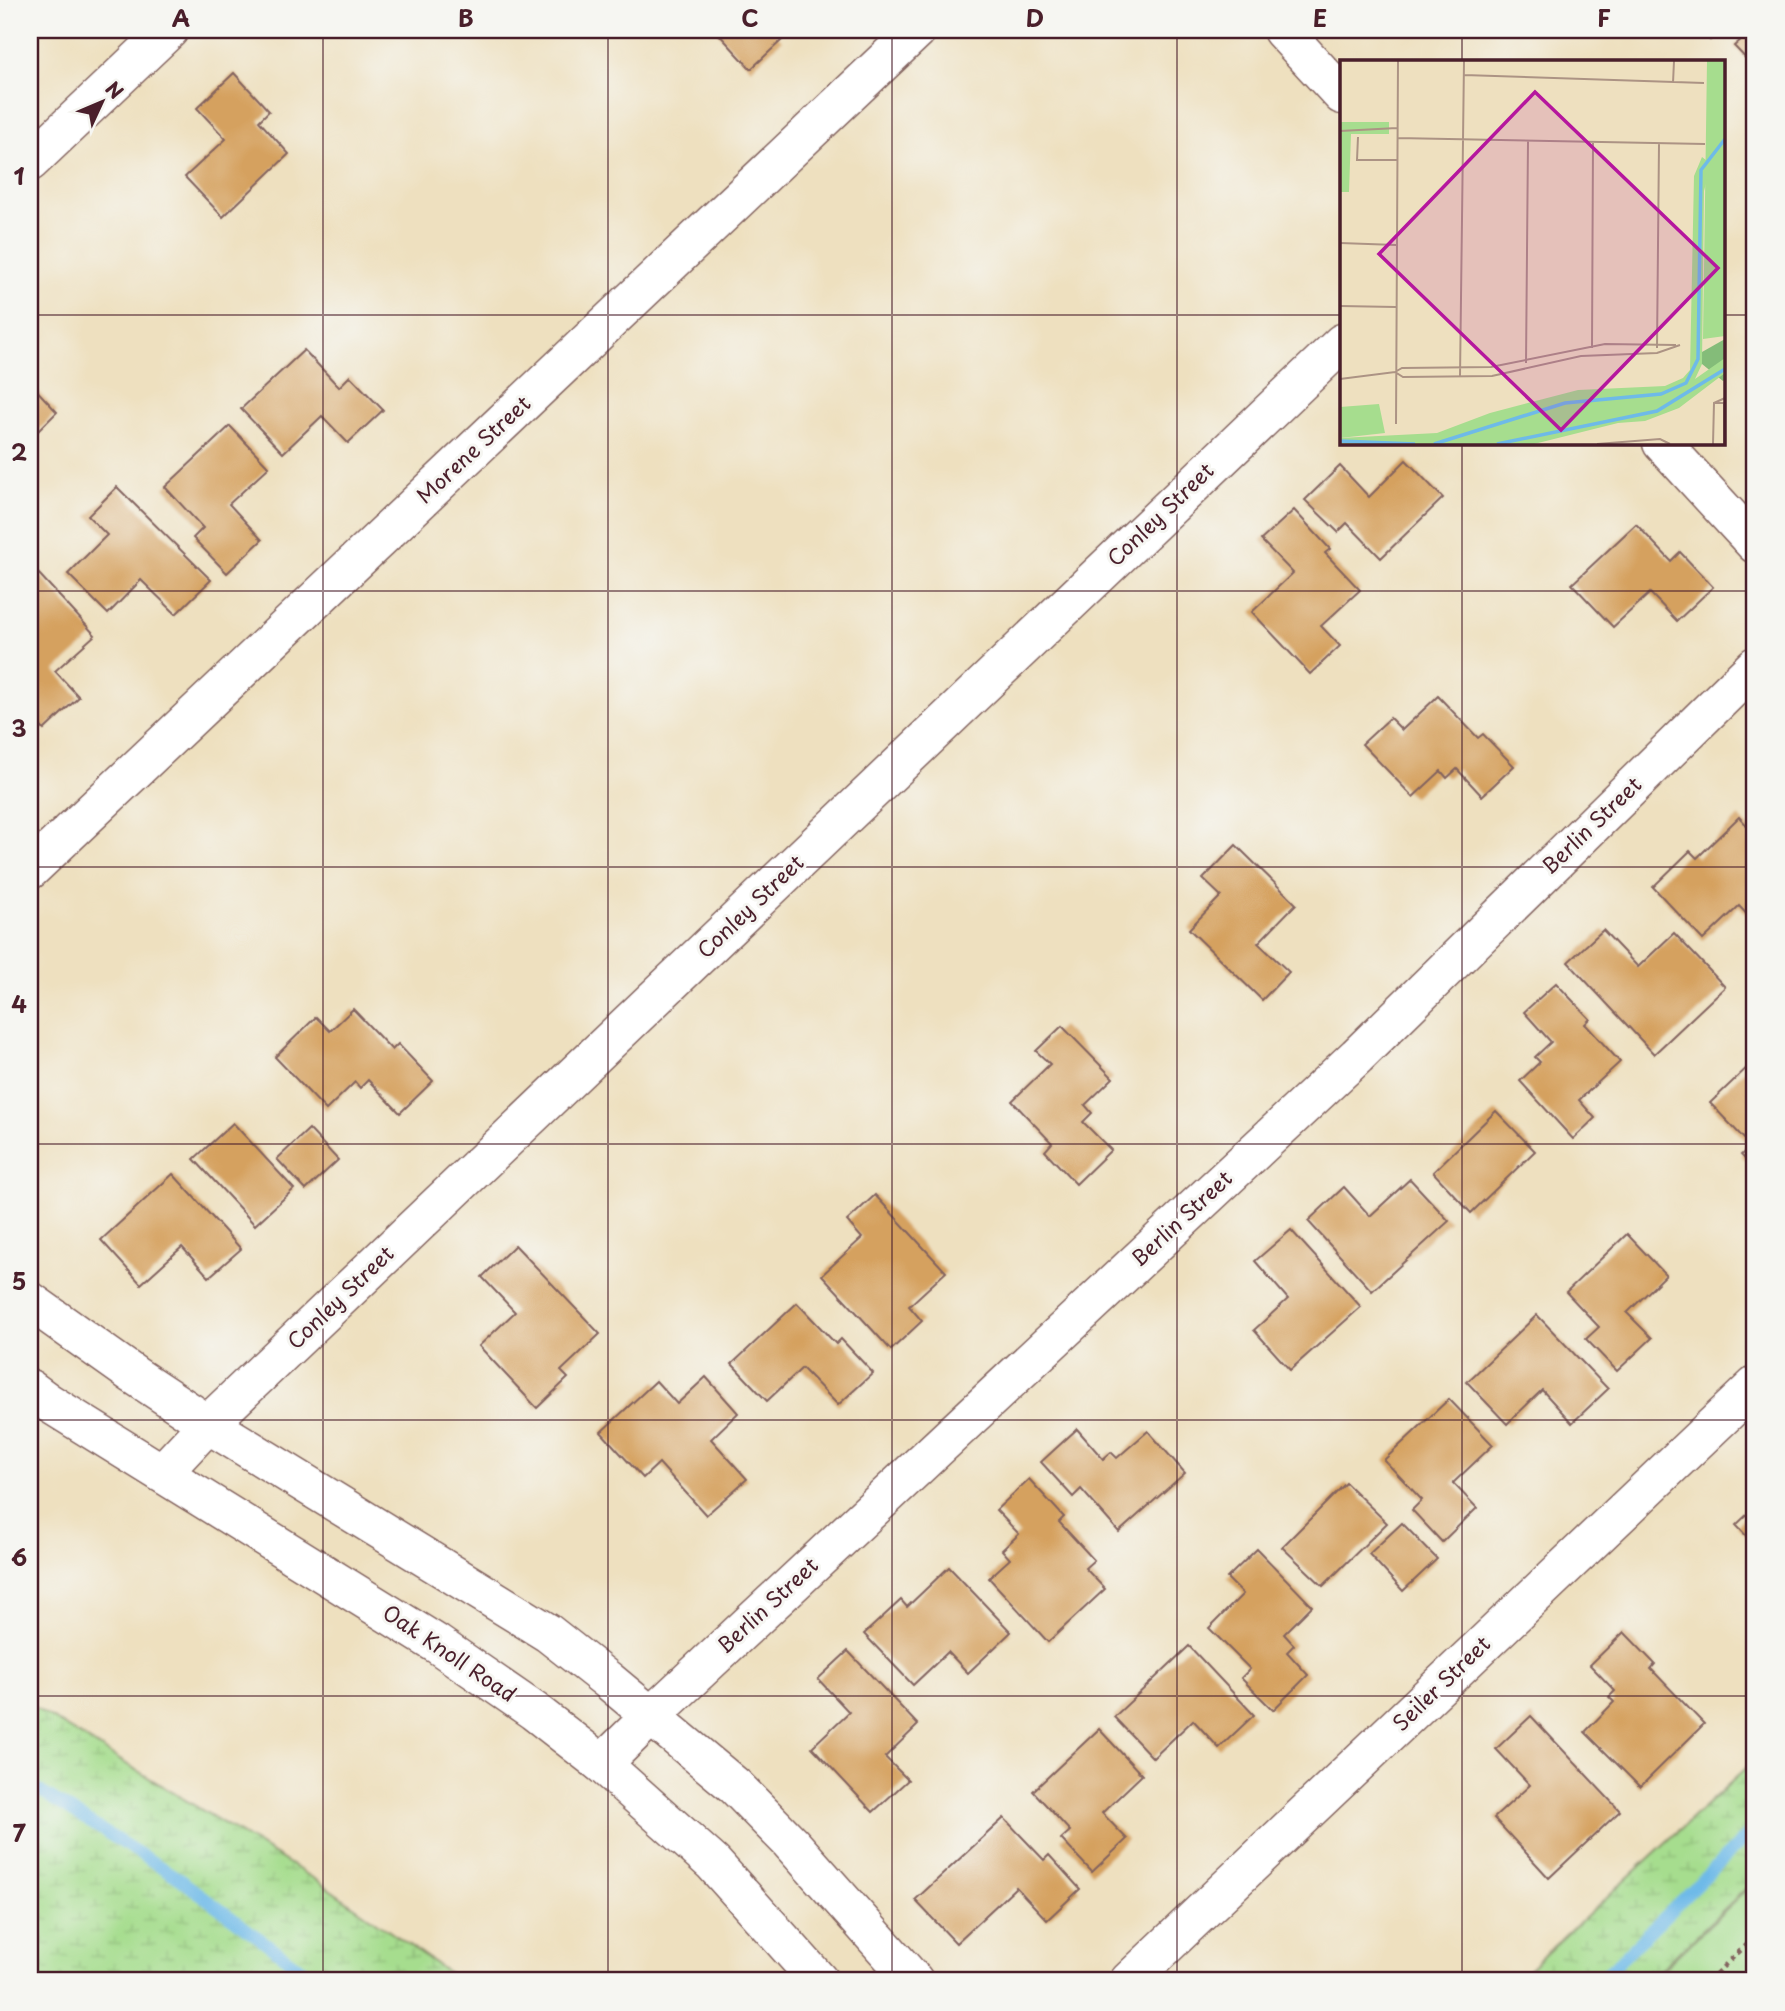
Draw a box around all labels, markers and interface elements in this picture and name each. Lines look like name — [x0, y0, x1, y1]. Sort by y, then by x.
text: A — [172, 0, 190, 35]
text: B — [458, 0, 474, 35]
text: C — [741, 0, 759, 35]
text: D — [1026, 0, 1044, 35]
text: E — [1313, 0, 1327, 35]
text: F — [1597, 0, 1611, 35]
inset map — [1340, 60, 1726, 444]
north arrow — [66, 66, 136, 136]
text: N — [100, 74, 130, 105]
text: 1 — [14, 158, 25, 193]
street label: Morene Street — [408, 387, 537, 510]
text: 2 — [11, 434, 27, 469]
street label: Conley Street — [1099, 454, 1220, 573]
text: 3 — [11, 710, 27, 745]
street label: Berlin Street — [1533, 768, 1648, 881]
street label: Conley Street — [689, 846, 810, 965]
text: 4 — [11, 986, 27, 1021]
street label: Berlin Street — [1123, 1162, 1239, 1273]
street label: Conley Street — [279, 1237, 400, 1356]
text: 5 — [12, 1263, 26, 1298]
text: 6 — [11, 1539, 27, 1574]
street label: Berlin Street — [709, 1549, 825, 1660]
street label: Oak Knoll Road — [377, 1596, 523, 1709]
street label: Seiler Street — [1384, 1628, 1497, 1738]
text: 7 — [12, 1815, 26, 1850]

